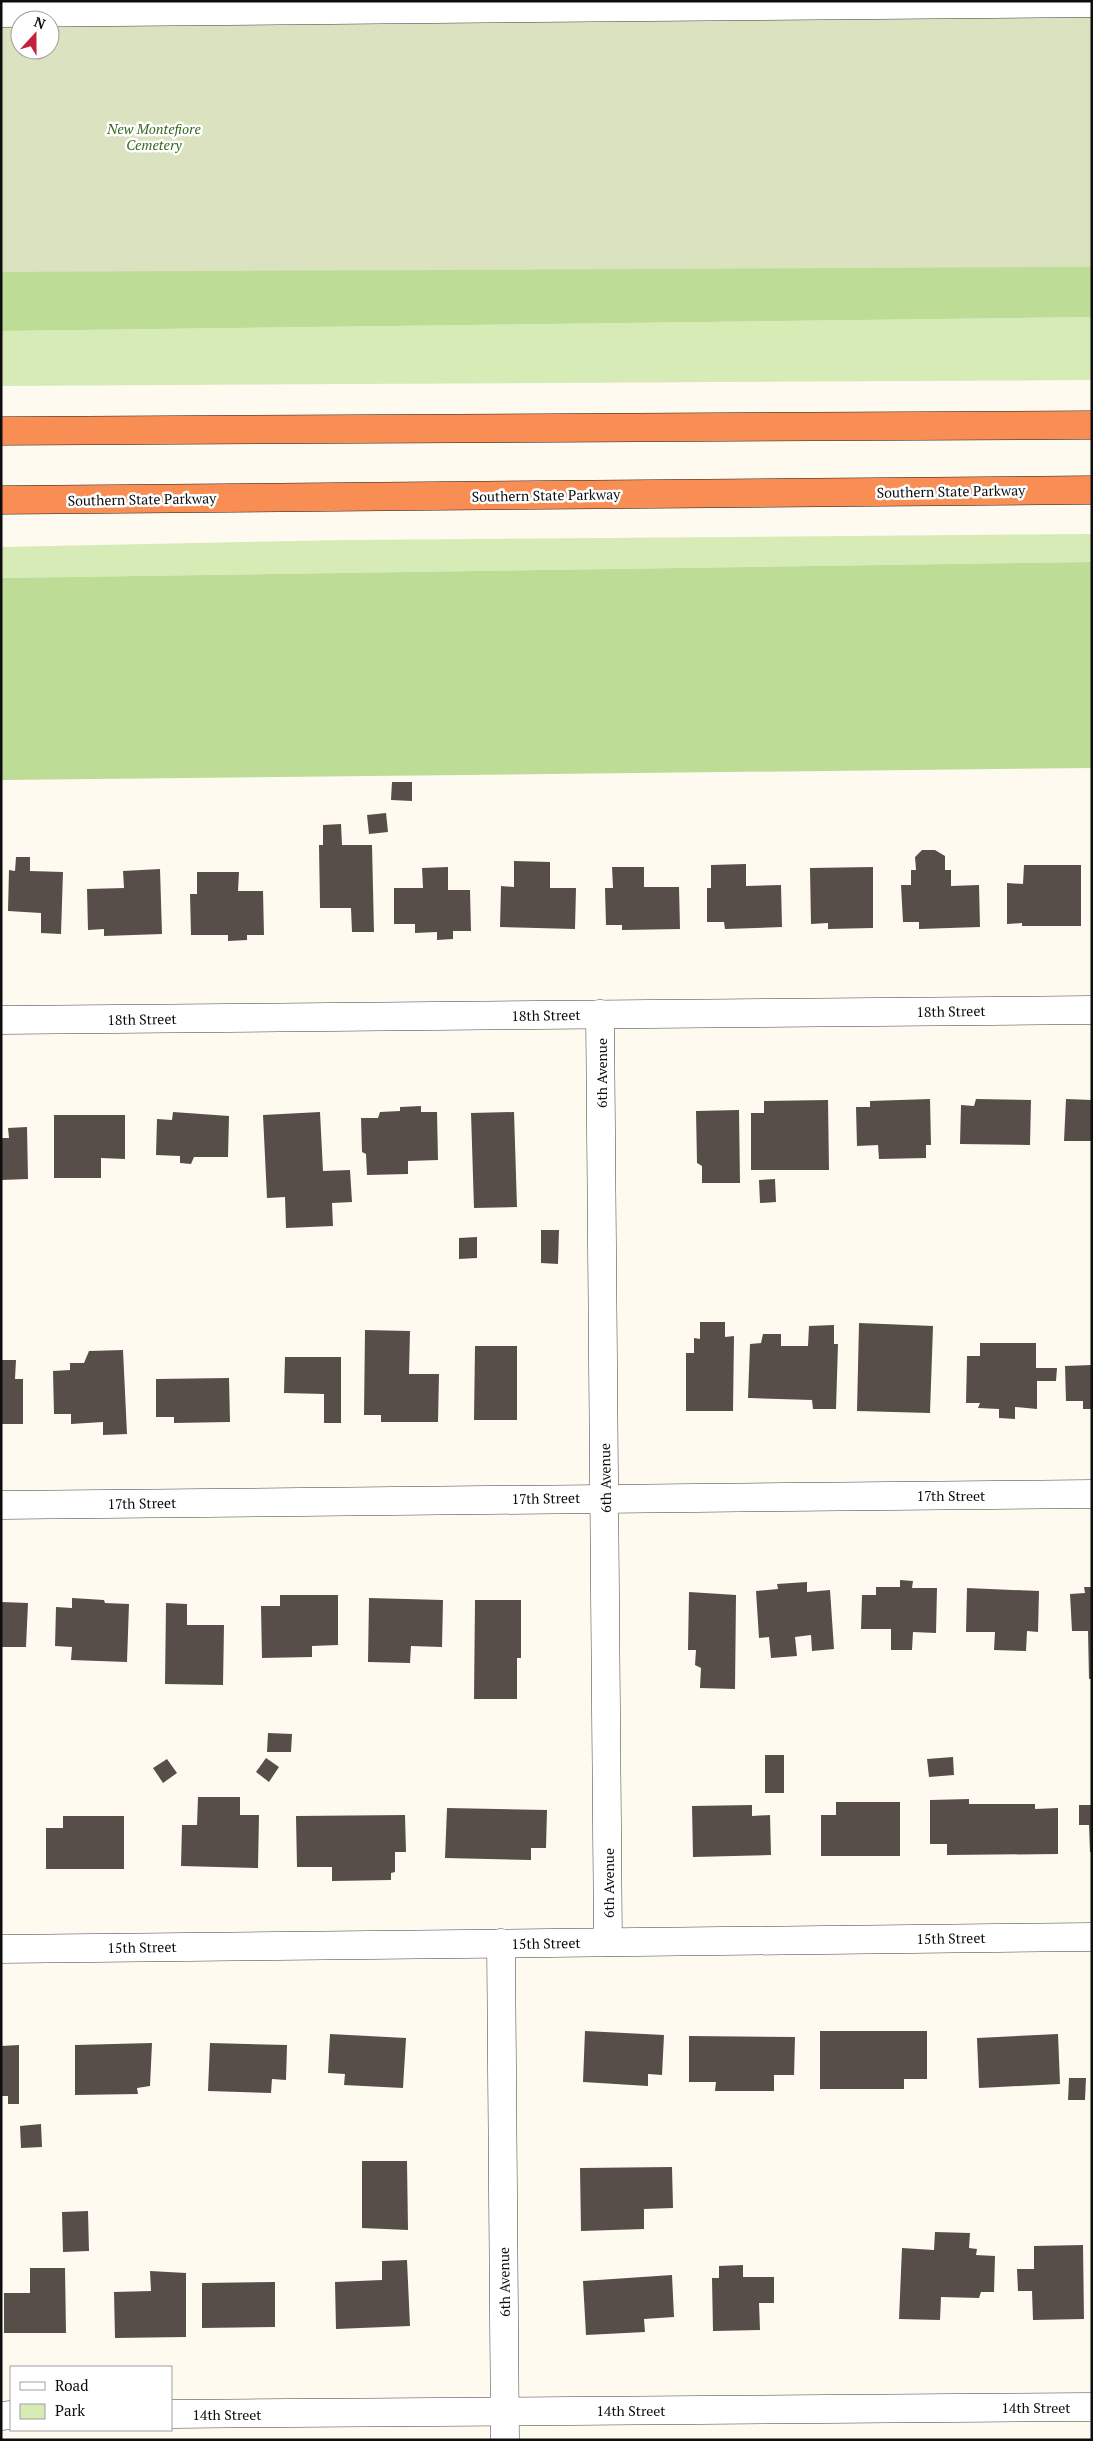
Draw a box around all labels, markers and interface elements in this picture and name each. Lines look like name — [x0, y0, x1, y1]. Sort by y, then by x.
north arrow — [10, 10, 60, 60]
text: N — [31, 12, 49, 33]
park label: New Montefiore Cemetery — [106, 119, 201, 154]
street label: Southern State Parkway — [877, 480, 1026, 502]
street label: Southern State Parkway — [472, 484, 621, 506]
street label: Southern State Parkway — [68, 488, 217, 510]
street label: 18th Street — [916, 1001, 987, 1021]
street label: 18th Street — [511, 1005, 582, 1025]
street label: 18th Street — [107, 1009, 178, 1029]
street label: 6th Avenue — [592, 1038, 611, 1108]
street label: 6th Avenue — [595, 1443, 615, 1513]
street label: 17th Street — [917, 1486, 986, 1505]
street label: 17th Street — [512, 1488, 581, 1508]
street label: 17th Street — [108, 1493, 177, 1513]
street label: 6th Avenue — [599, 1848, 618, 1918]
street label: 15th Street — [916, 1928, 987, 1948]
street label: 15th Street — [511, 1933, 582, 1953]
street label: 15th Street — [107, 1937, 178, 1957]
street label: 6th Avenue — [494, 2247, 514, 2317]
legend — [10, 2366, 172, 2431]
text: Road — [55, 2375, 88, 2395]
street label: 14th Street — [1001, 2398, 1071, 2417]
text: Park — [55, 2400, 85, 2420]
street label: 14th Street — [596, 2401, 666, 2420]
street label: 14th Street — [192, 2405, 262, 2424]

